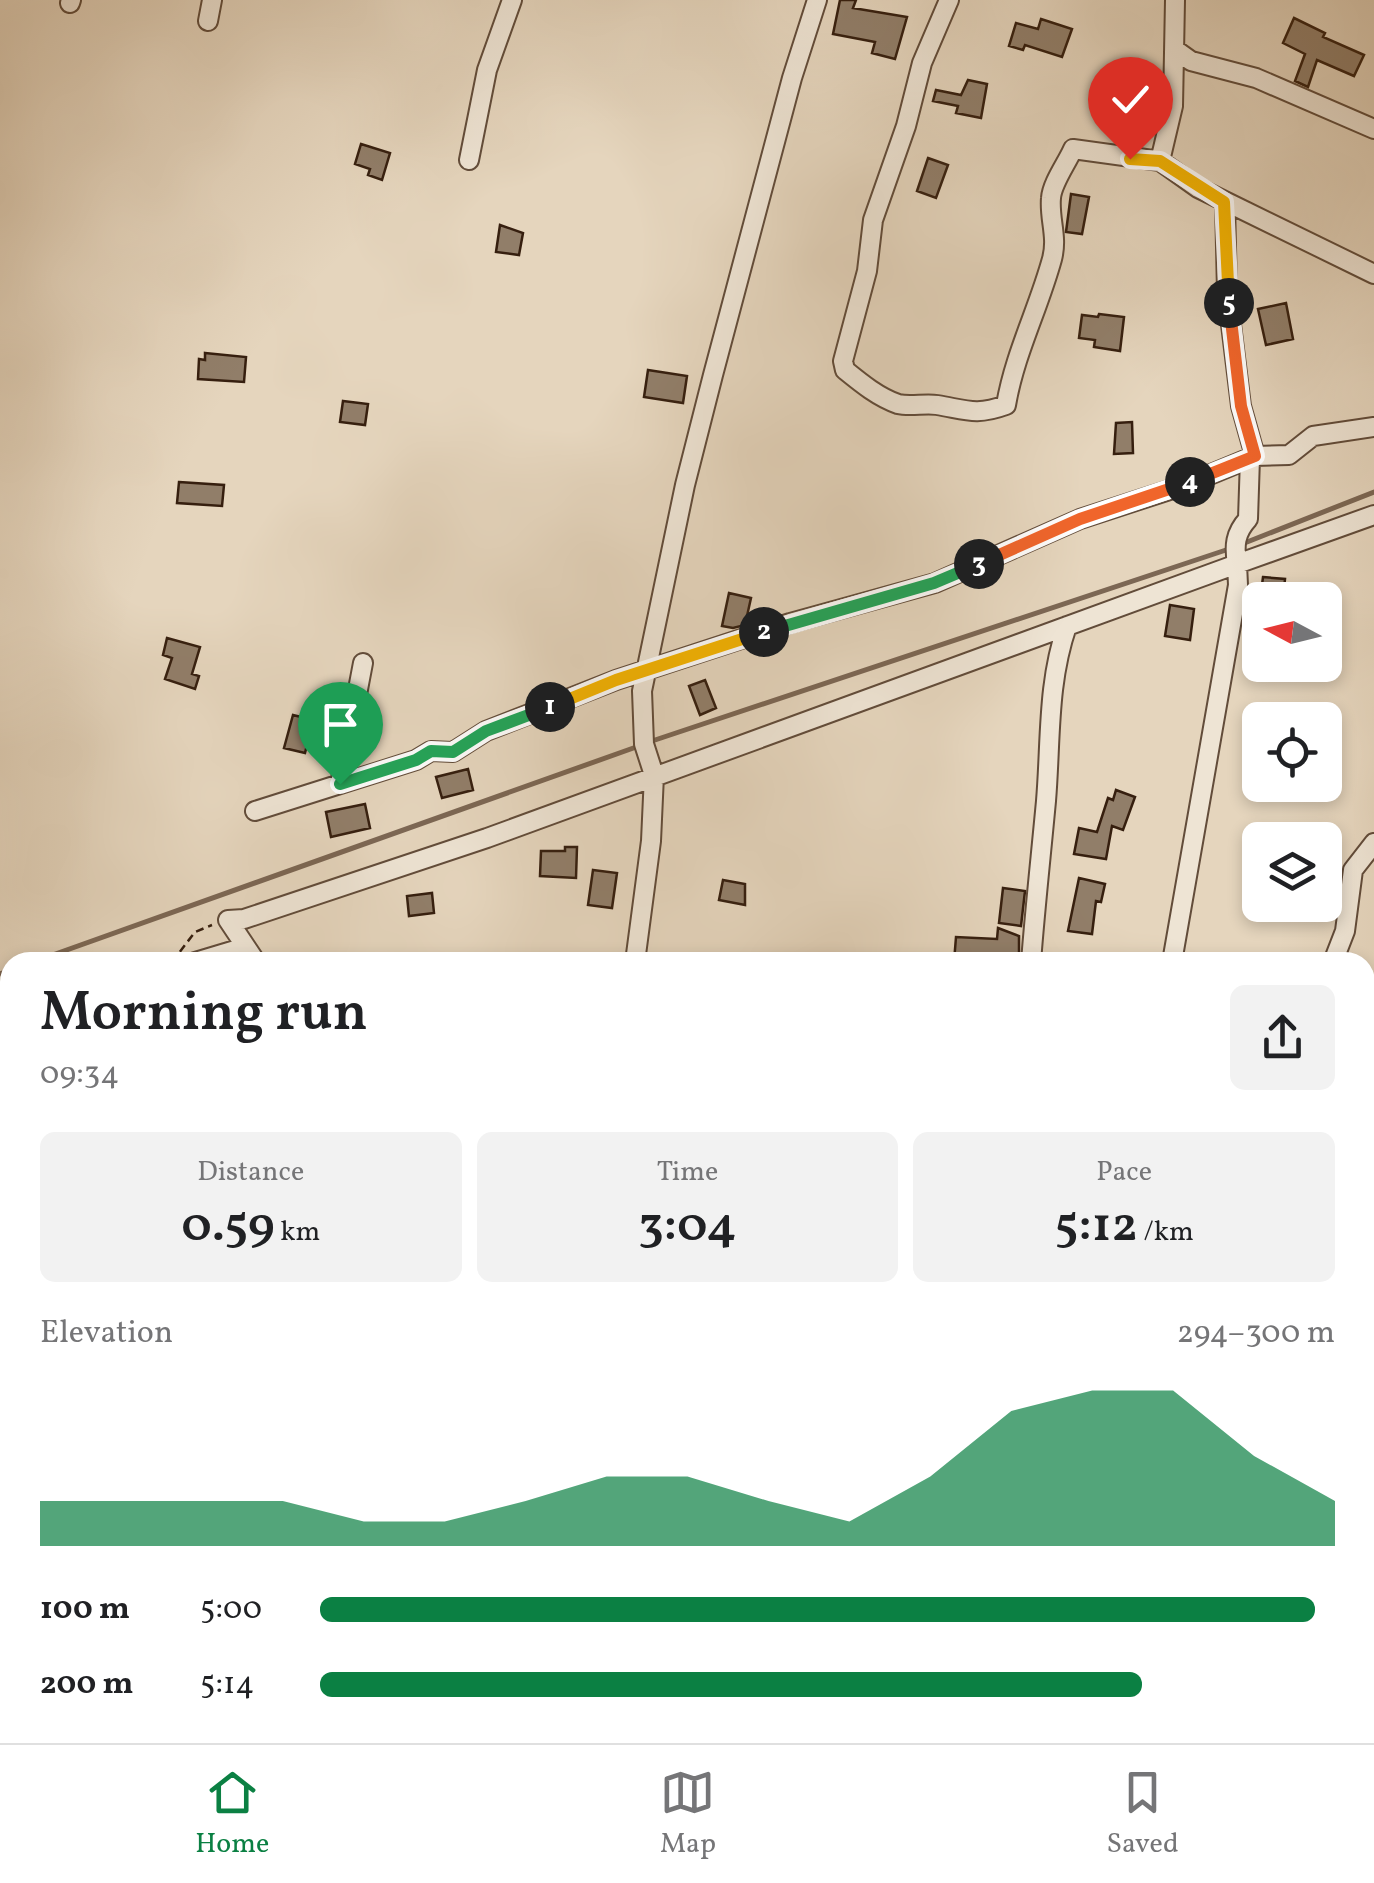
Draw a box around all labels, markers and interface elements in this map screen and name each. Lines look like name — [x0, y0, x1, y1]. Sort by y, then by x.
pin — [1088, 57, 1173, 160]
icon: check — [1103, 72, 1158, 127]
pin: 5 — [1204, 278, 1254, 328]
text: 5 — [1222, 283, 1236, 322]
pin: 4 — [1165, 457, 1215, 507]
text: 4 — [1182, 462, 1198, 501]
pin: 3 — [954, 539, 1004, 589]
text: 3 — [972, 544, 986, 583]
north arrow — [1242, 582, 1342, 682]
map controls — [1242, 582, 1342, 922]
pin: 2 — [739, 607, 789, 657]
text: 2 — [757, 612, 771, 651]
pin — [298, 682, 383, 785]
pin: 1 — [525, 682, 575, 732]
text: 1 — [544, 687, 556, 726]
icon: arrive — [313, 697, 368, 752]
button: locate — [1242, 702, 1342, 802]
button: layers — [1242, 822, 1342, 922]
text: Morning run — [40, 977, 368, 1053]
button: share — [1230, 985, 1335, 1090]
text: 09:34 — [40, 1053, 119, 1097]
text: Distance — [197, 1153, 304, 1192]
text: Time — [657, 1153, 718, 1192]
text: Pace — [1096, 1153, 1152, 1192]
text: 0.59 — [181, 1192, 275, 1262]
text: 3:04 — [638, 1192, 737, 1262]
text: 5:12 — [1055, 1192, 1138, 1262]
text: km — [275, 1213, 320, 1252]
text: /km — [1138, 1213, 1194, 1252]
text: Elevation — [40, 1312, 173, 1356]
text: 294–300 m — [1177, 1312, 1335, 1356]
text: 100 m — [40, 1588, 130, 1632]
text: 5:00 — [200, 1588, 262, 1632]
text: 200 m — [40, 1663, 134, 1707]
text: 5:14 — [200, 1663, 254, 1707]
tab: Home — [195, 1765, 269, 1864]
tab: Map — [660, 1765, 716, 1864]
tab: Saved — [1107, 1765, 1179, 1864]

